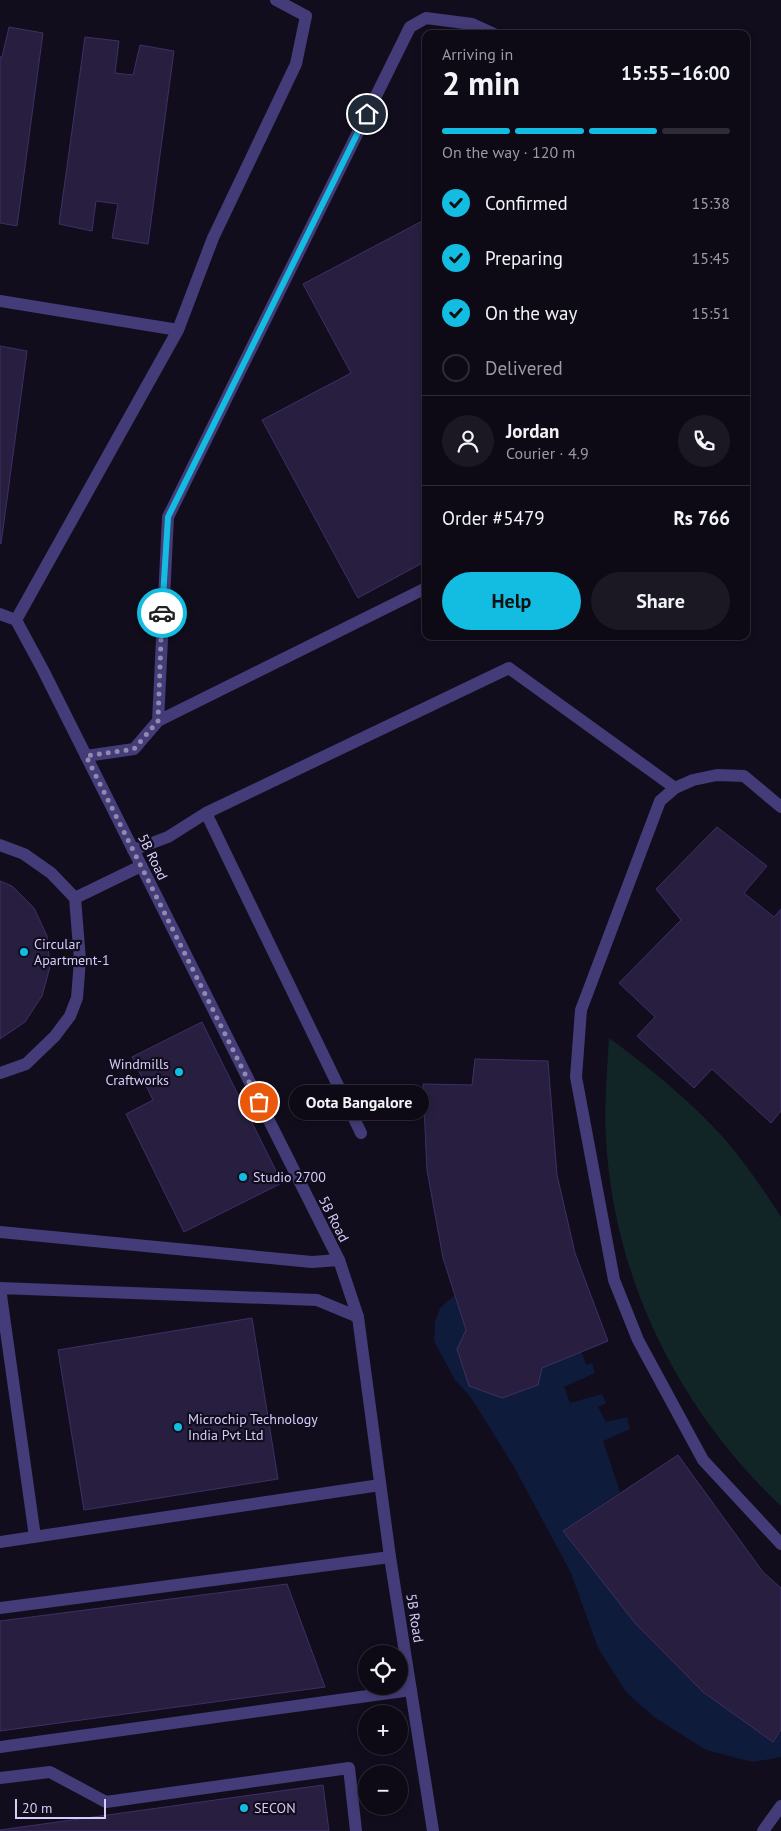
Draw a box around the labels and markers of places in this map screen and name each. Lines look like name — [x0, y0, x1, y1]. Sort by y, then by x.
pin — [346, 93, 388, 135]
place label: Circular Apartment-1 — [34, 935, 110, 969]
marker: Circular Apartment-1 — [18, 946, 30, 958]
place label: Windmills Craftworks — [106, 1055, 169, 1089]
marker: Windmills Craftworks — [173, 1066, 185, 1078]
pin — [238, 1081, 280, 1123]
callout: Oota Bangalore — [289, 1084, 429, 1120]
place label: Studio 2700 — [253, 1168, 326, 1186]
marker: Studio 2700 — [237, 1171, 249, 1183]
place label: Microchip Technology India Pvt Ltd — [188, 1410, 318, 1444]
marker: Microchip Technology India Pvt Ltd — [172, 1421, 184, 1433]
place label: SECON — [254, 1799, 296, 1817]
marker: SECON — [238, 1802, 250, 1814]

